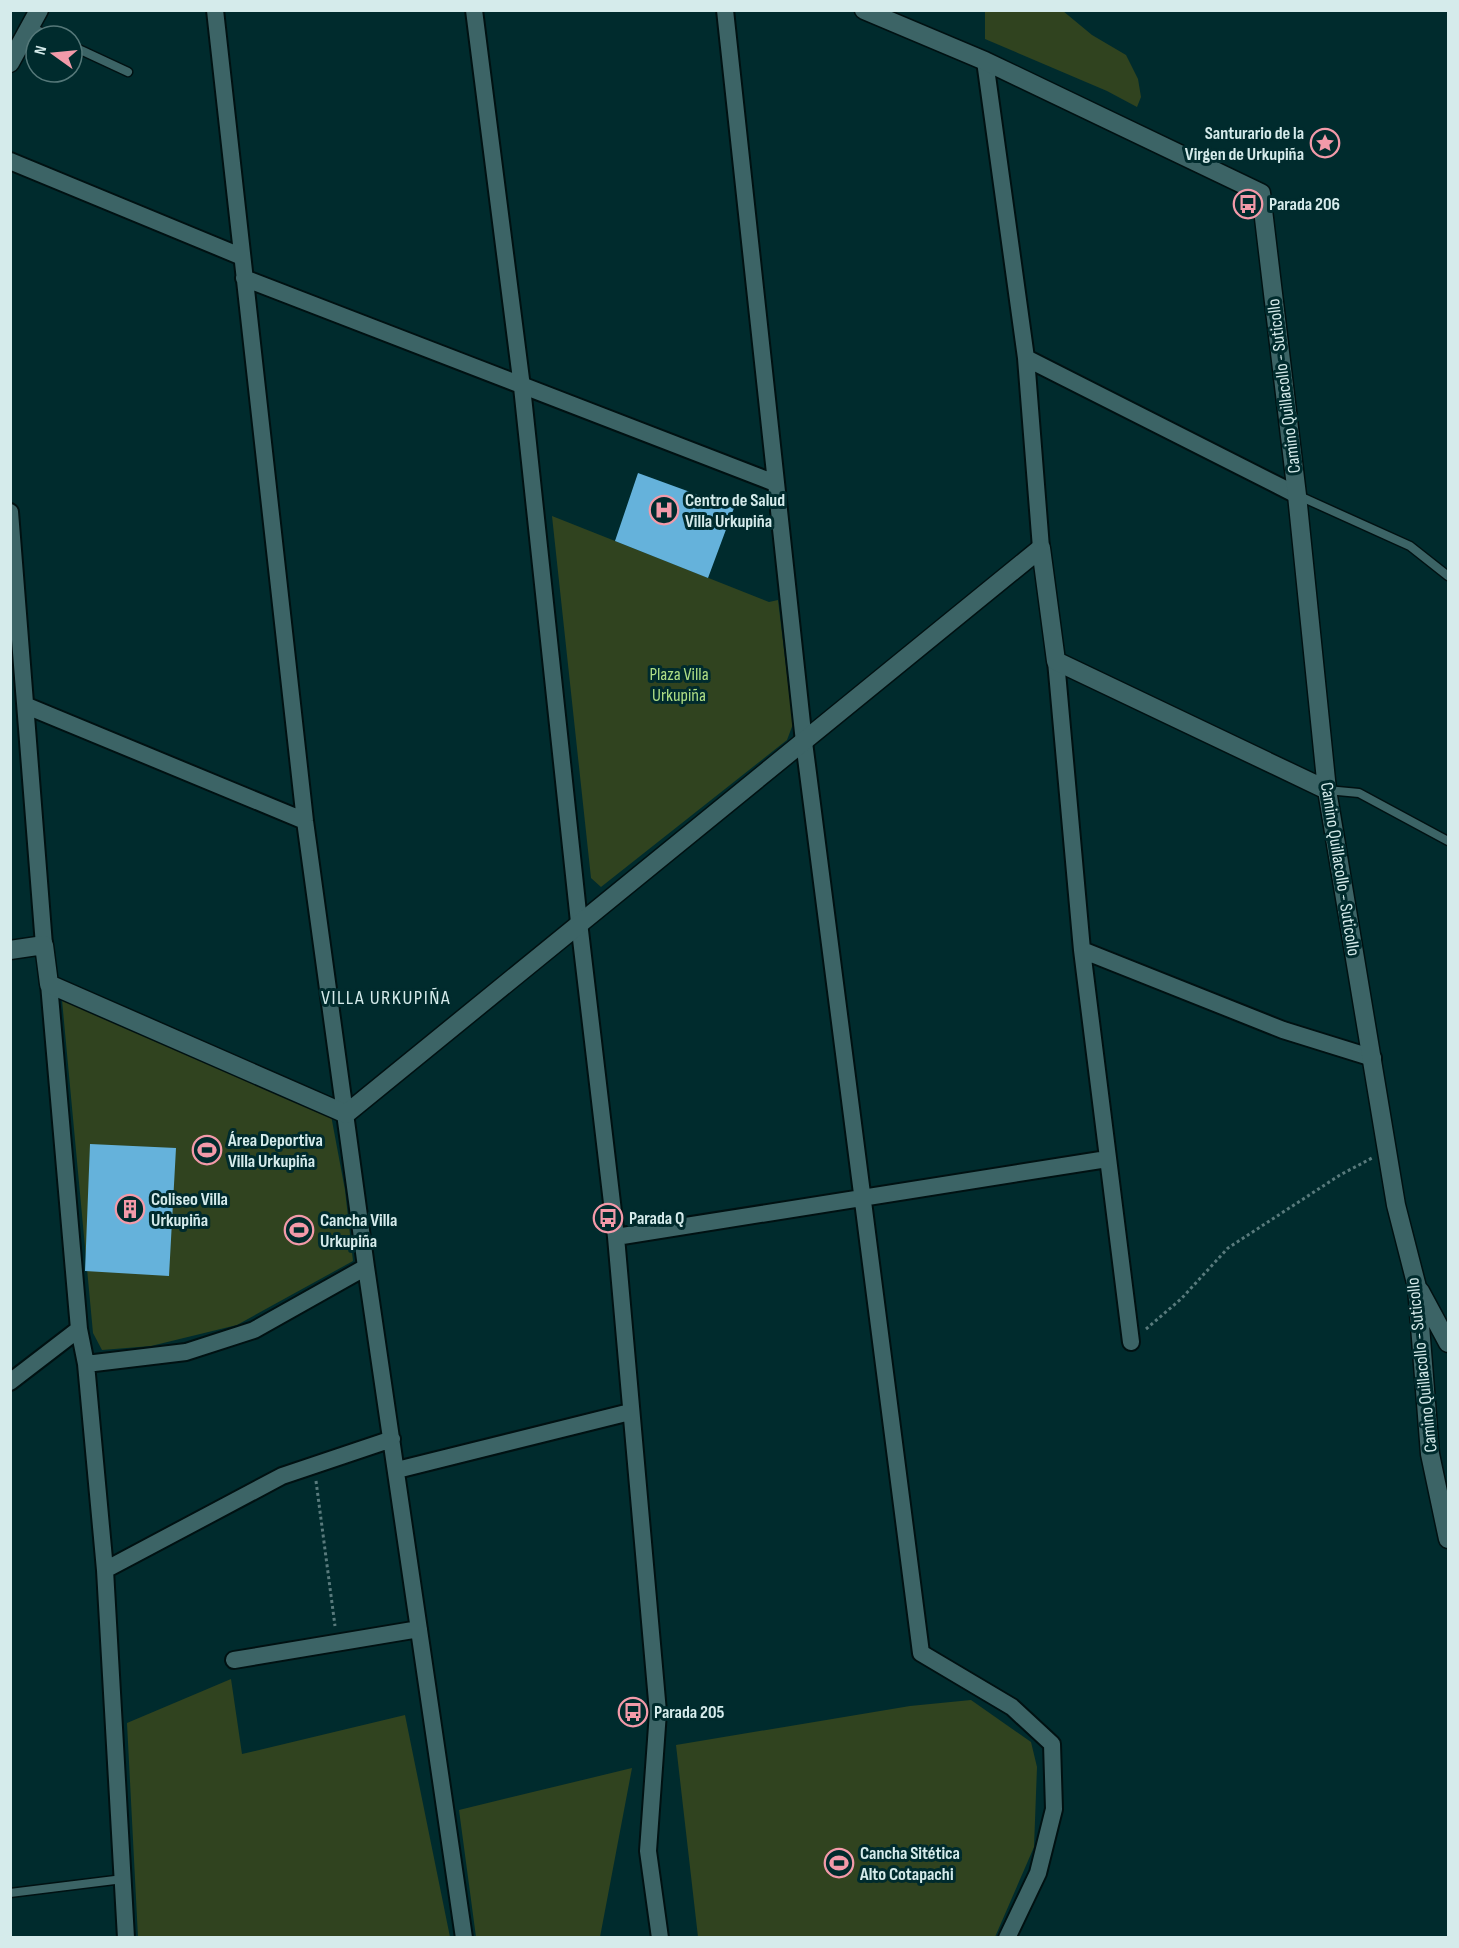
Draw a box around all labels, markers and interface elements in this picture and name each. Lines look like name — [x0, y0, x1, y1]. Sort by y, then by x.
north arrow — [24, 24, 84, 84]
text: N — [31, 44, 51, 57]
place label: Santurario de la Virgen de Urkupiña — [1185, 123, 1304, 165]
place icon: Santurario de la Virgen de Urkupiña — [1309, 127, 1341, 159]
bus stop icon: Parada 206 — [1232, 188, 1264, 220]
place label: Parada 206 — [1269, 194, 1340, 215]
street label: Camino Quillacollo - Suticollo — [1263, 298, 1305, 474]
place label: Centro de Salud Villa Urkupiña — [685, 490, 785, 532]
hospital icon: Centro de Salud Villa Urkupiña — [648, 494, 680, 526]
park label: Plaza Villa Urkupiña — [649, 664, 709, 706]
street label: Camino Quillacollo - Suticollo — [1316, 781, 1364, 957]
district label: VILLA URKUPIÑA — [321, 986, 451, 1010]
place label: Área Deportiva Villa Urkupiña — [227, 1130, 323, 1172]
sports icon: Área Deportiva Villa Urkupiña — [191, 1134, 223, 1166]
place label: Coliseo Villa Urkupiña — [151, 1189, 228, 1231]
building icon: Coliseo Villa Urkupiña — [114, 1193, 146, 1225]
bus stop icon: Parada Q — [592, 1202, 624, 1234]
place label: Parada Q — [629, 1208, 684, 1229]
place label: Cancha Villa Urkupiña — [320, 1210, 397, 1252]
sports icon: Cancha Villa Urkupiña — [283, 1214, 315, 1246]
street label: Camino Quillacollo - Suticollo — [1402, 1277, 1442, 1453]
bus stop icon: Parada 205 — [617, 1696, 649, 1728]
place label: Parada 205 — [654, 1702, 724, 1723]
place label: Cancha Sitética Alto Cotapachi — [859, 1843, 960, 1885]
sports icon: Cancha Sitética Alto Cotapachi — [823, 1847, 855, 1879]

